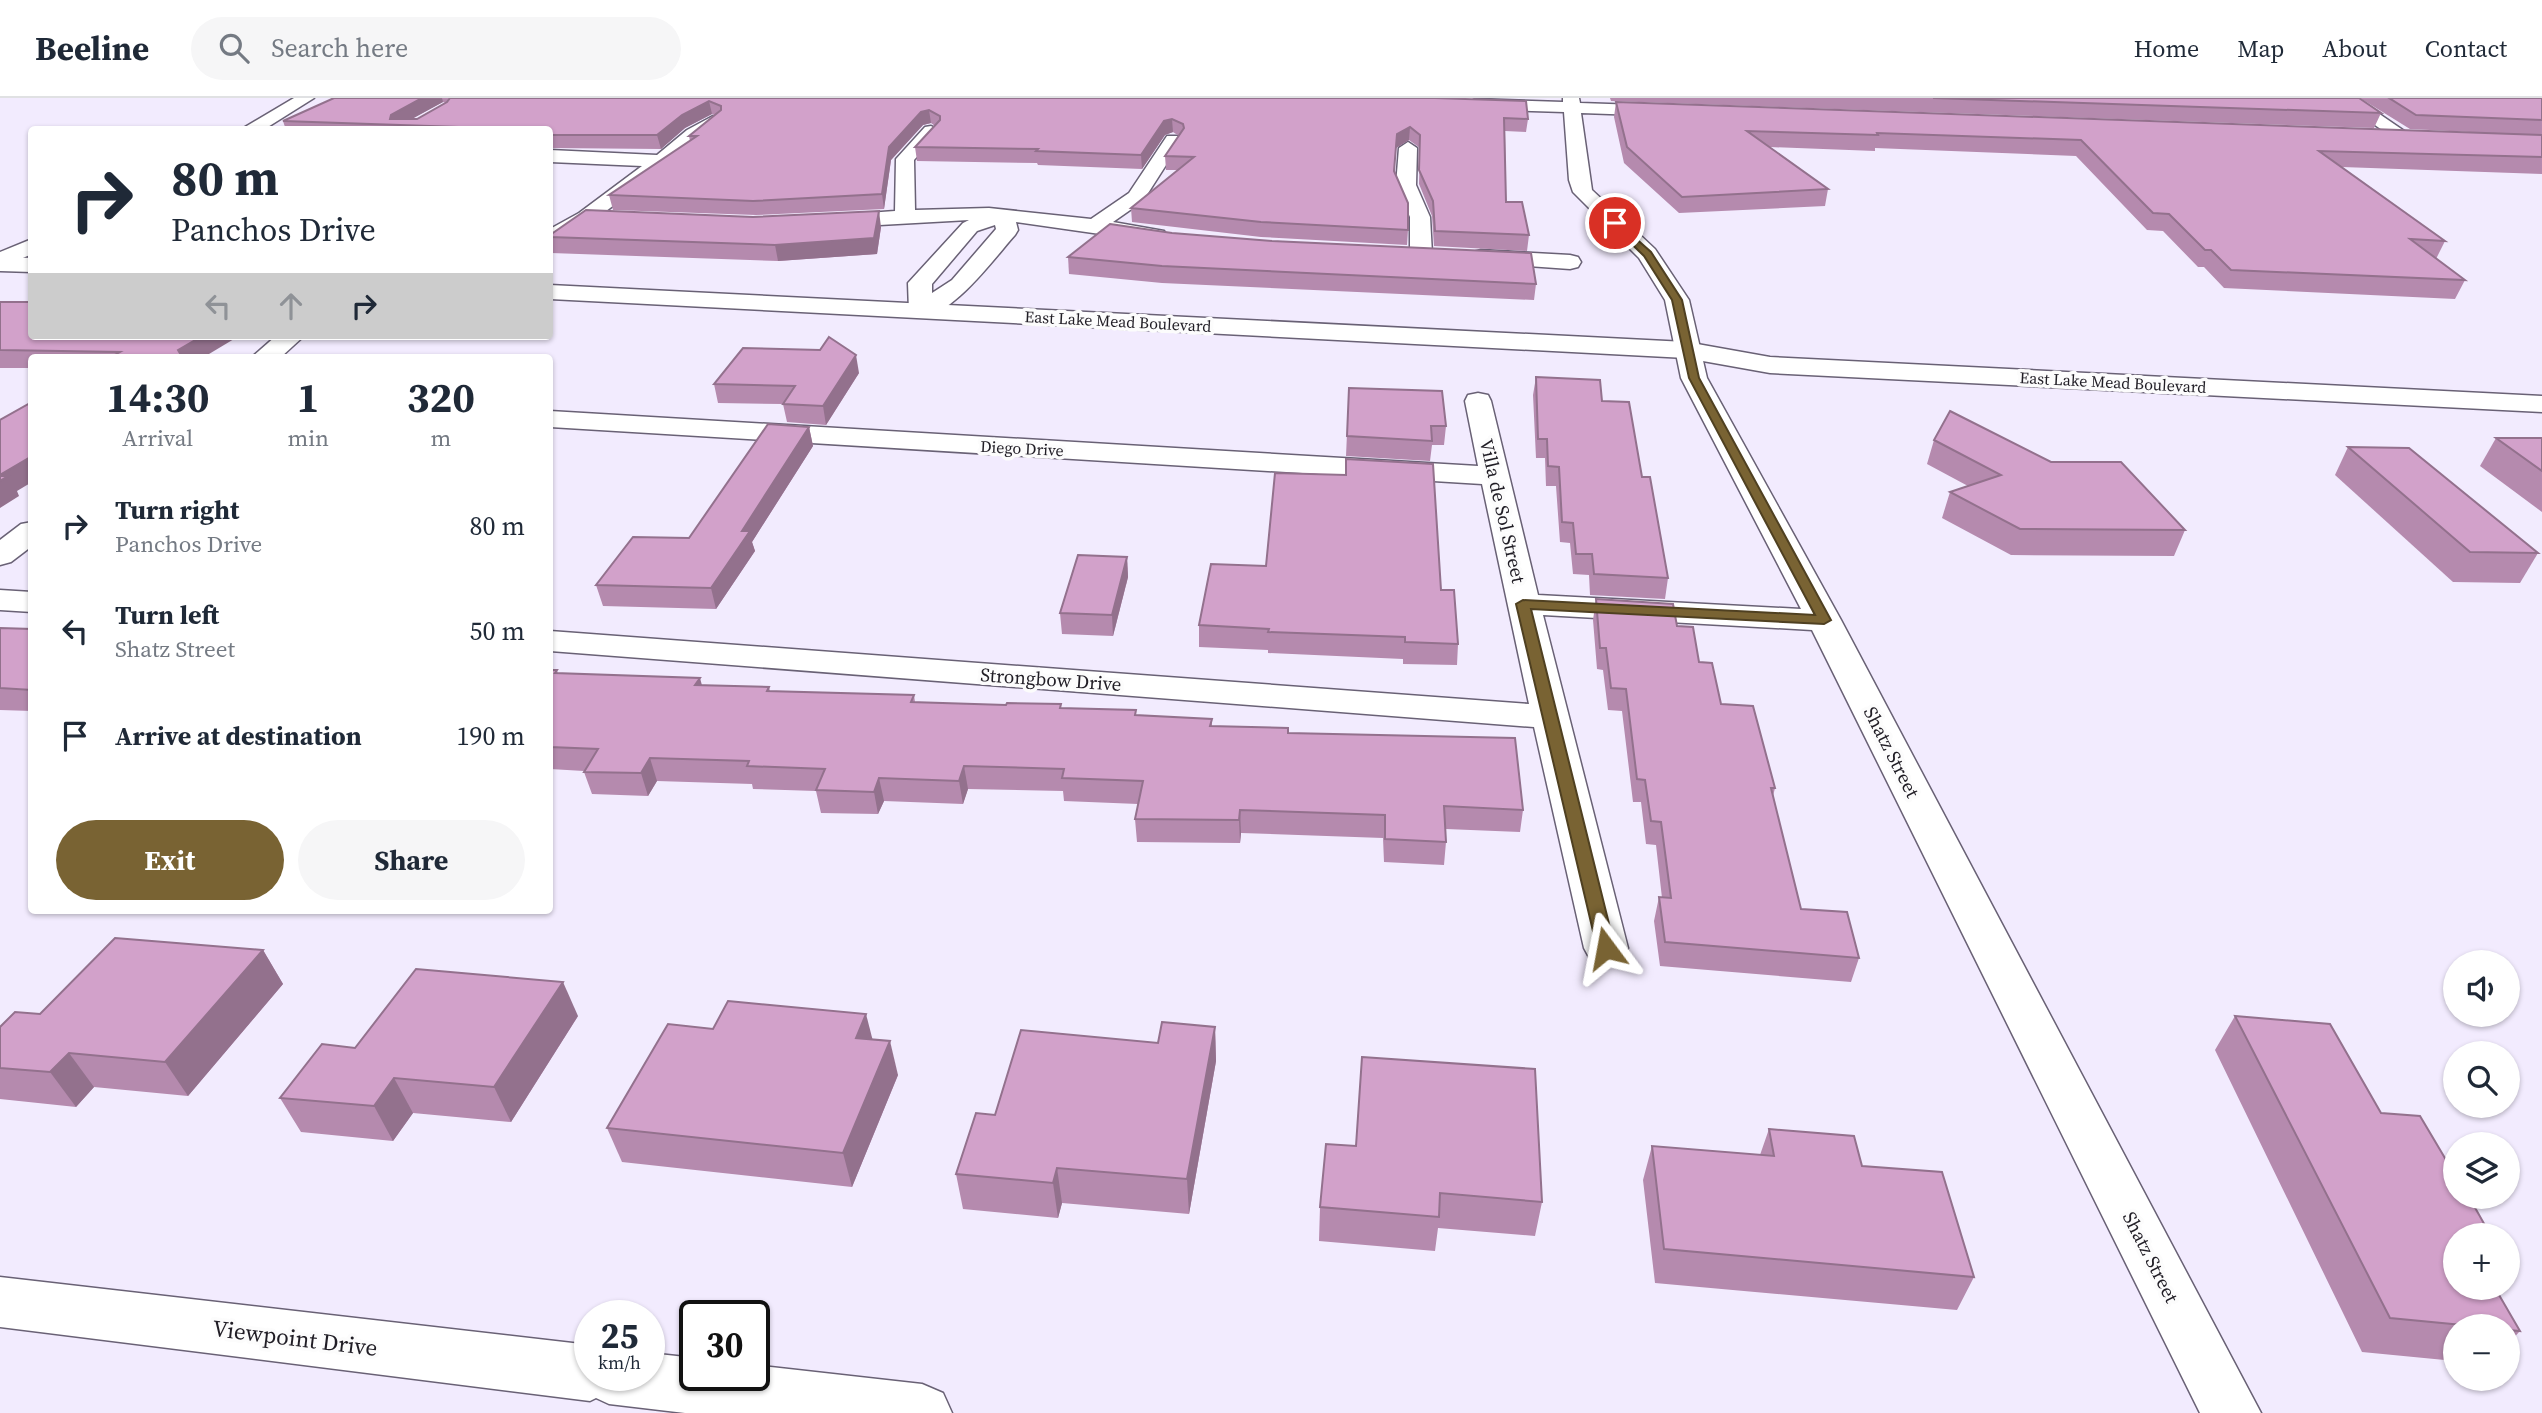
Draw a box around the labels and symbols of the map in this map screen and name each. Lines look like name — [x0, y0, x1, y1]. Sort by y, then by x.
pin — [1585, 193, 1645, 253]
street label: East Lake Mead Boulevard — [1024, 305, 1212, 337]
street label: East Lake Mead Boulevard — [2019, 366, 2207, 398]
street label: Diego Drive — [980, 435, 1064, 461]
street label: Villa de Sol Street — [1474, 436, 1532, 586]
street label: Strongbow Drive — [980, 661, 1122, 697]
street label: Shatz Street — [1858, 702, 1926, 803]
position arrow — [1569, 911, 1643, 985]
street label: Shatz Street — [2117, 1207, 2185, 1308]
speed limit sign: 30 — [679, 1300, 770, 1391]
street label: Viewpoint Drive — [211, 1312, 379, 1364]

